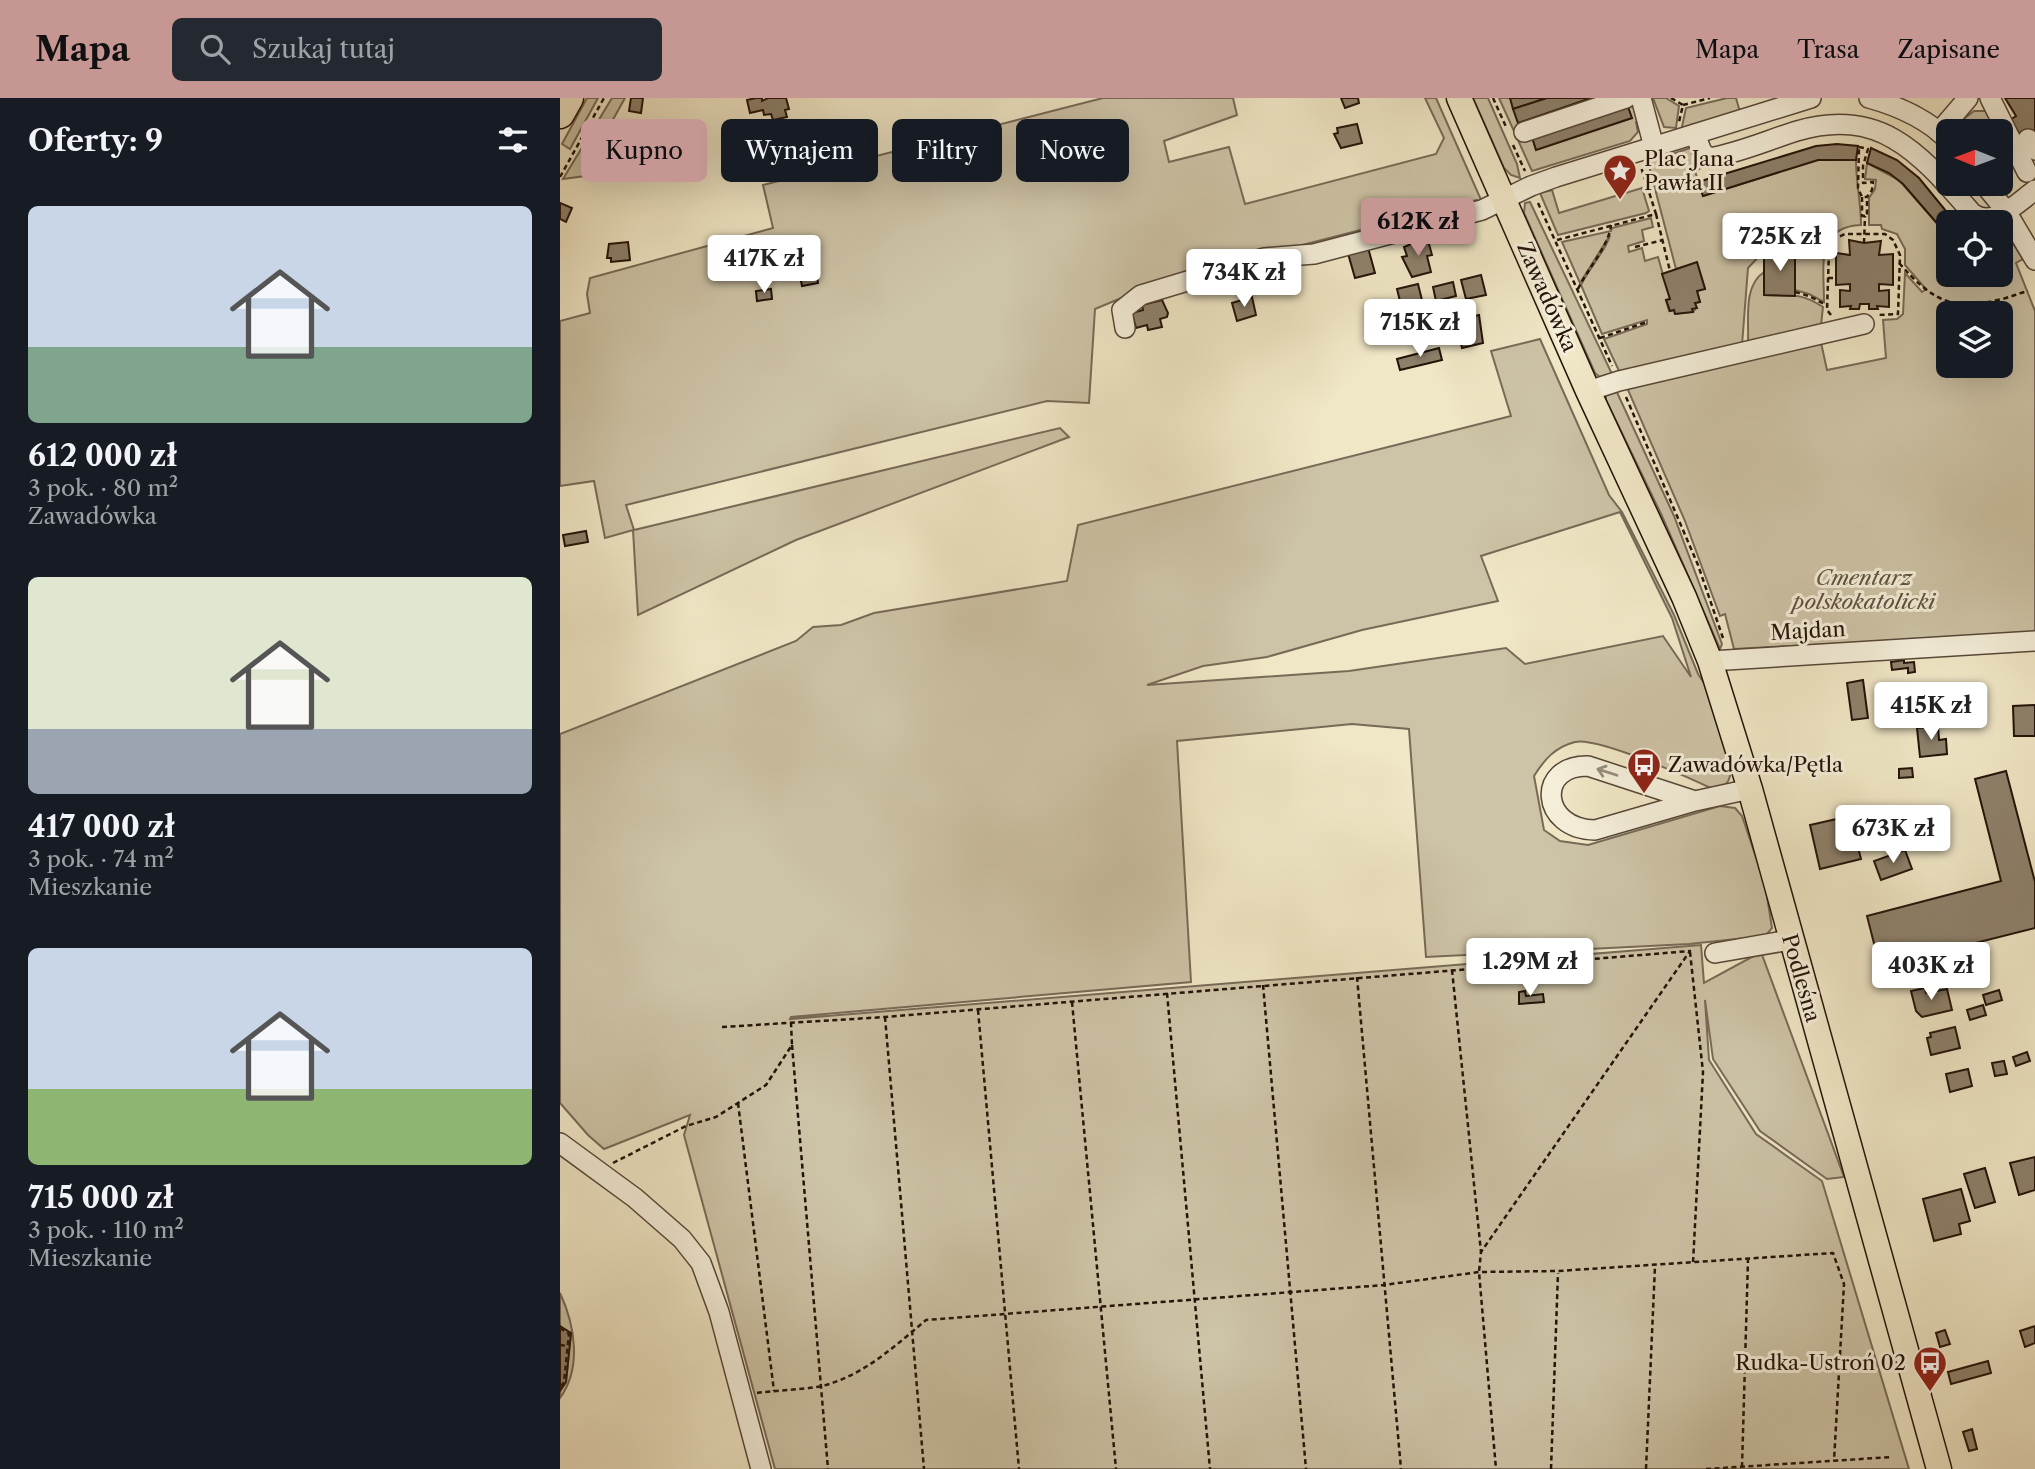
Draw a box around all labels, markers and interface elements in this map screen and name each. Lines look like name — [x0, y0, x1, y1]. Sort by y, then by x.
search box — [172, 18, 662, 81]
text: Mapa — [35, 29, 130, 70]
icon: search — [196, 30, 234, 68]
text: Szukaj tutaj — [252, 33, 395, 65]
text: Mapa — [1695, 35, 1759, 64]
text: Trasa — [1797, 35, 1859, 64]
text: Zapisane — [1897, 35, 2000, 64]
chip: Kupno — [581, 119, 707, 182]
chip: Wynajem — [721, 119, 878, 182]
chip: Filtry — [892, 119, 1002, 182]
chip: Nowe — [1016, 119, 1129, 182]
north arrow — [1936, 119, 2012, 196]
map controls — [1936, 119, 2013, 378]
icon: filters — [494, 121, 532, 159]
text: Oferty: 9 — [28, 122, 163, 159]
place label: Plac Jana Pawła II — [1644, 146, 1735, 195]
place icon: Plac Jana Pawła II — [1601, 152, 1639, 201]
pin: 612K zł — [1353, 198, 1483, 258]
text: 612K zł — [1377, 207, 1459, 235]
button: locate — [1936, 210, 2013, 287]
pin: 725K zł — [1715, 214, 1845, 273]
text: 725K zł — [1738, 222, 1822, 250]
pin: 417K zł — [699, 236, 829, 295]
street label: Zawadówka — [1512, 238, 1583, 356]
text: 417K zł — [724, 244, 804, 272]
pin: 734K zł — [1179, 250, 1309, 309]
icon: home — [217, 251, 343, 377]
text: 734K zł — [1202, 258, 1286, 286]
pin: 715K zł — [1355, 300, 1485, 359]
button: layers — [1936, 301, 2013, 378]
text: 715K zł — [1380, 308, 1460, 336]
text: 612 000 zł — [28, 437, 177, 474]
text: 3 pok. · 80 m² — [28, 474, 178, 502]
text: Zawadówka — [28, 502, 157, 530]
park label: Cmentarz polskokatolicki — [1788, 565, 1937, 614]
street label: Majdan — [1770, 616, 1846, 645]
icon: home — [217, 622, 343, 748]
pin: 415K zł — [1866, 682, 1996, 742]
text: 415K zł — [1890, 691, 1972, 719]
bus stop icon: Zawadówka/Pętla — [1625, 746, 1663, 795]
place label: Zawadówka/Pętla — [1668, 752, 1844, 777]
one-way arrow — [1596, 765, 1618, 778]
pin: 673K zł — [1828, 806, 1958, 865]
text: 417 000 zł — [28, 808, 175, 845]
text: 673K zł — [1851, 814, 1935, 842]
text: 3 pok. · 74 m² — [28, 845, 174, 873]
text: Mieszkanie — [28, 873, 152, 901]
street label: Podleśna — [1777, 931, 1826, 1026]
pin: 1.29M zł — [1458, 939, 1602, 998]
pin: 403K zł — [1866, 942, 1996, 1002]
text: 1.29M zł — [1482, 947, 1578, 975]
text: 403K zł — [1888, 951, 1974, 979]
icon: home — [217, 993, 343, 1119]
text: 715 000 zł — [28, 1179, 174, 1216]
text: 3 pok. · 110 m² — [28, 1216, 184, 1244]
text: Mieszkanie — [28, 1244, 152, 1272]
bus stop icon: Rudka-Ustroń 02 — [1911, 1344, 1949, 1393]
place label: Rudka-Ustroń 02 — [1735, 1350, 1906, 1375]

